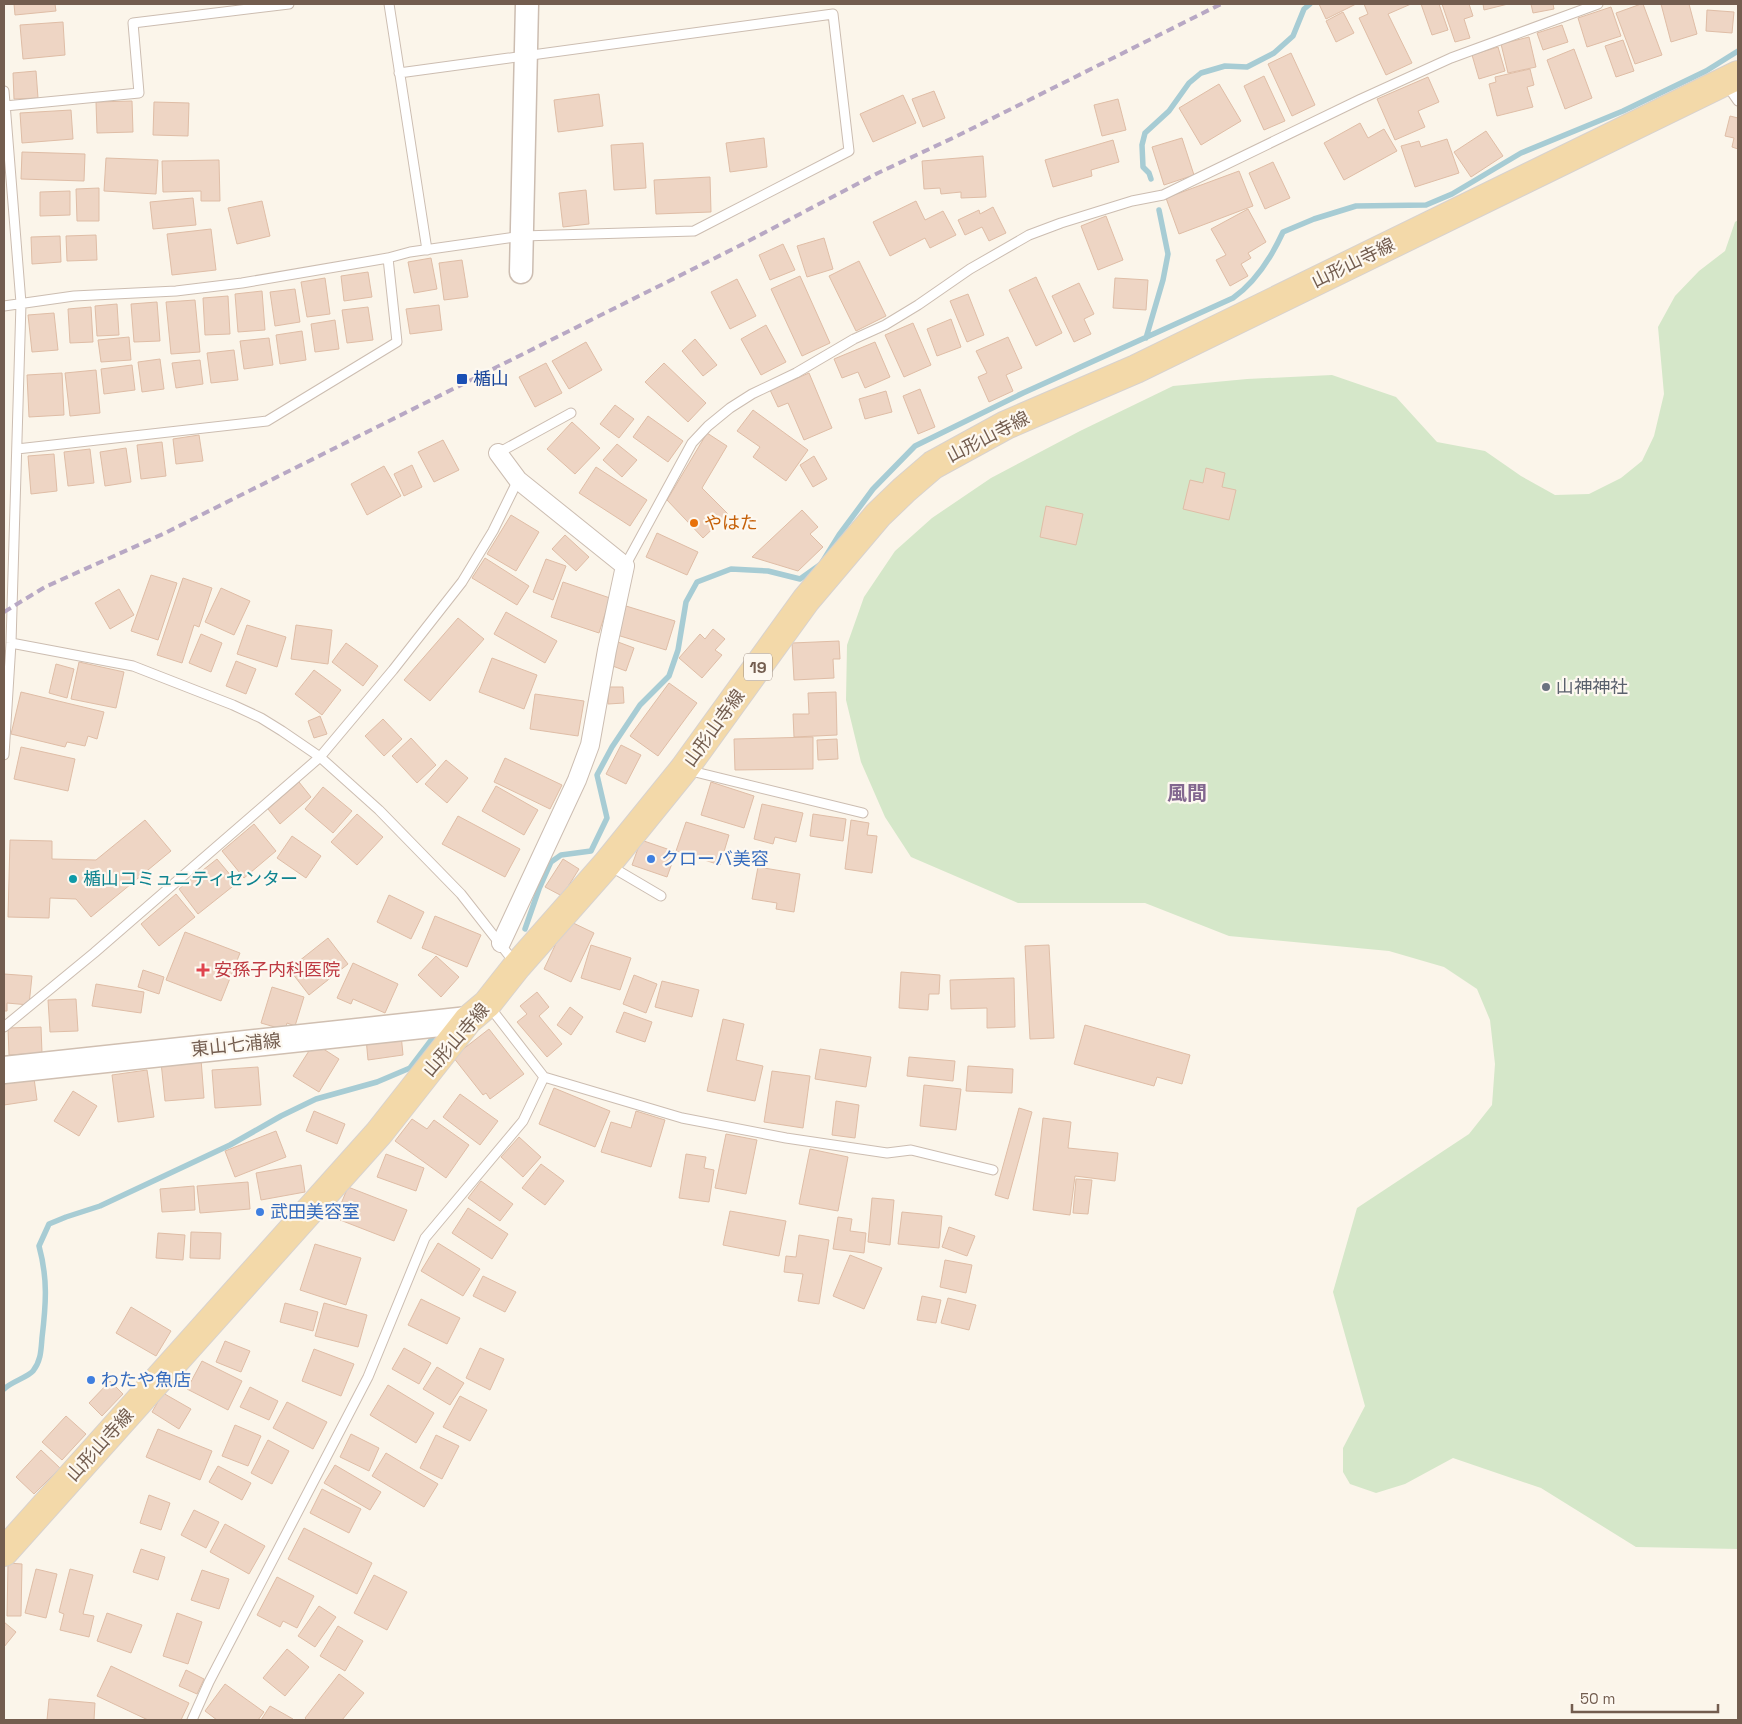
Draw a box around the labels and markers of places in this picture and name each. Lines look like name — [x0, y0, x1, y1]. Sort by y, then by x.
place label: 楯山 — [473, 367, 509, 390]
marker: 楯山 — [455, 372, 469, 386]
place label: やはた — [704, 511, 758, 534]
marker: やはた — [688, 517, 700, 529]
place label: 山神神社 — [1556, 675, 1628, 698]
marker: 山神神社 — [1540, 681, 1552, 693]
place label: クローバ美容 — [661, 847, 769, 870]
marker: クローバ美容 — [645, 853, 657, 865]
place label: 楯山コミュニティセンター — [83, 867, 298, 890]
marker: 楯山コミュニティセンター — [67, 873, 79, 885]
place label: 安孫子内科医院 — [214, 958, 340, 981]
marker: 安孫子内科医院 — [196, 963, 210, 977]
place label: 武田美容室 — [270, 1200, 360, 1223]
marker: 武田美容室 — [254, 1206, 266, 1218]
place label: わたや魚店 — [101, 1368, 191, 1391]
marker: わたや魚店 — [85, 1374, 97, 1386]

